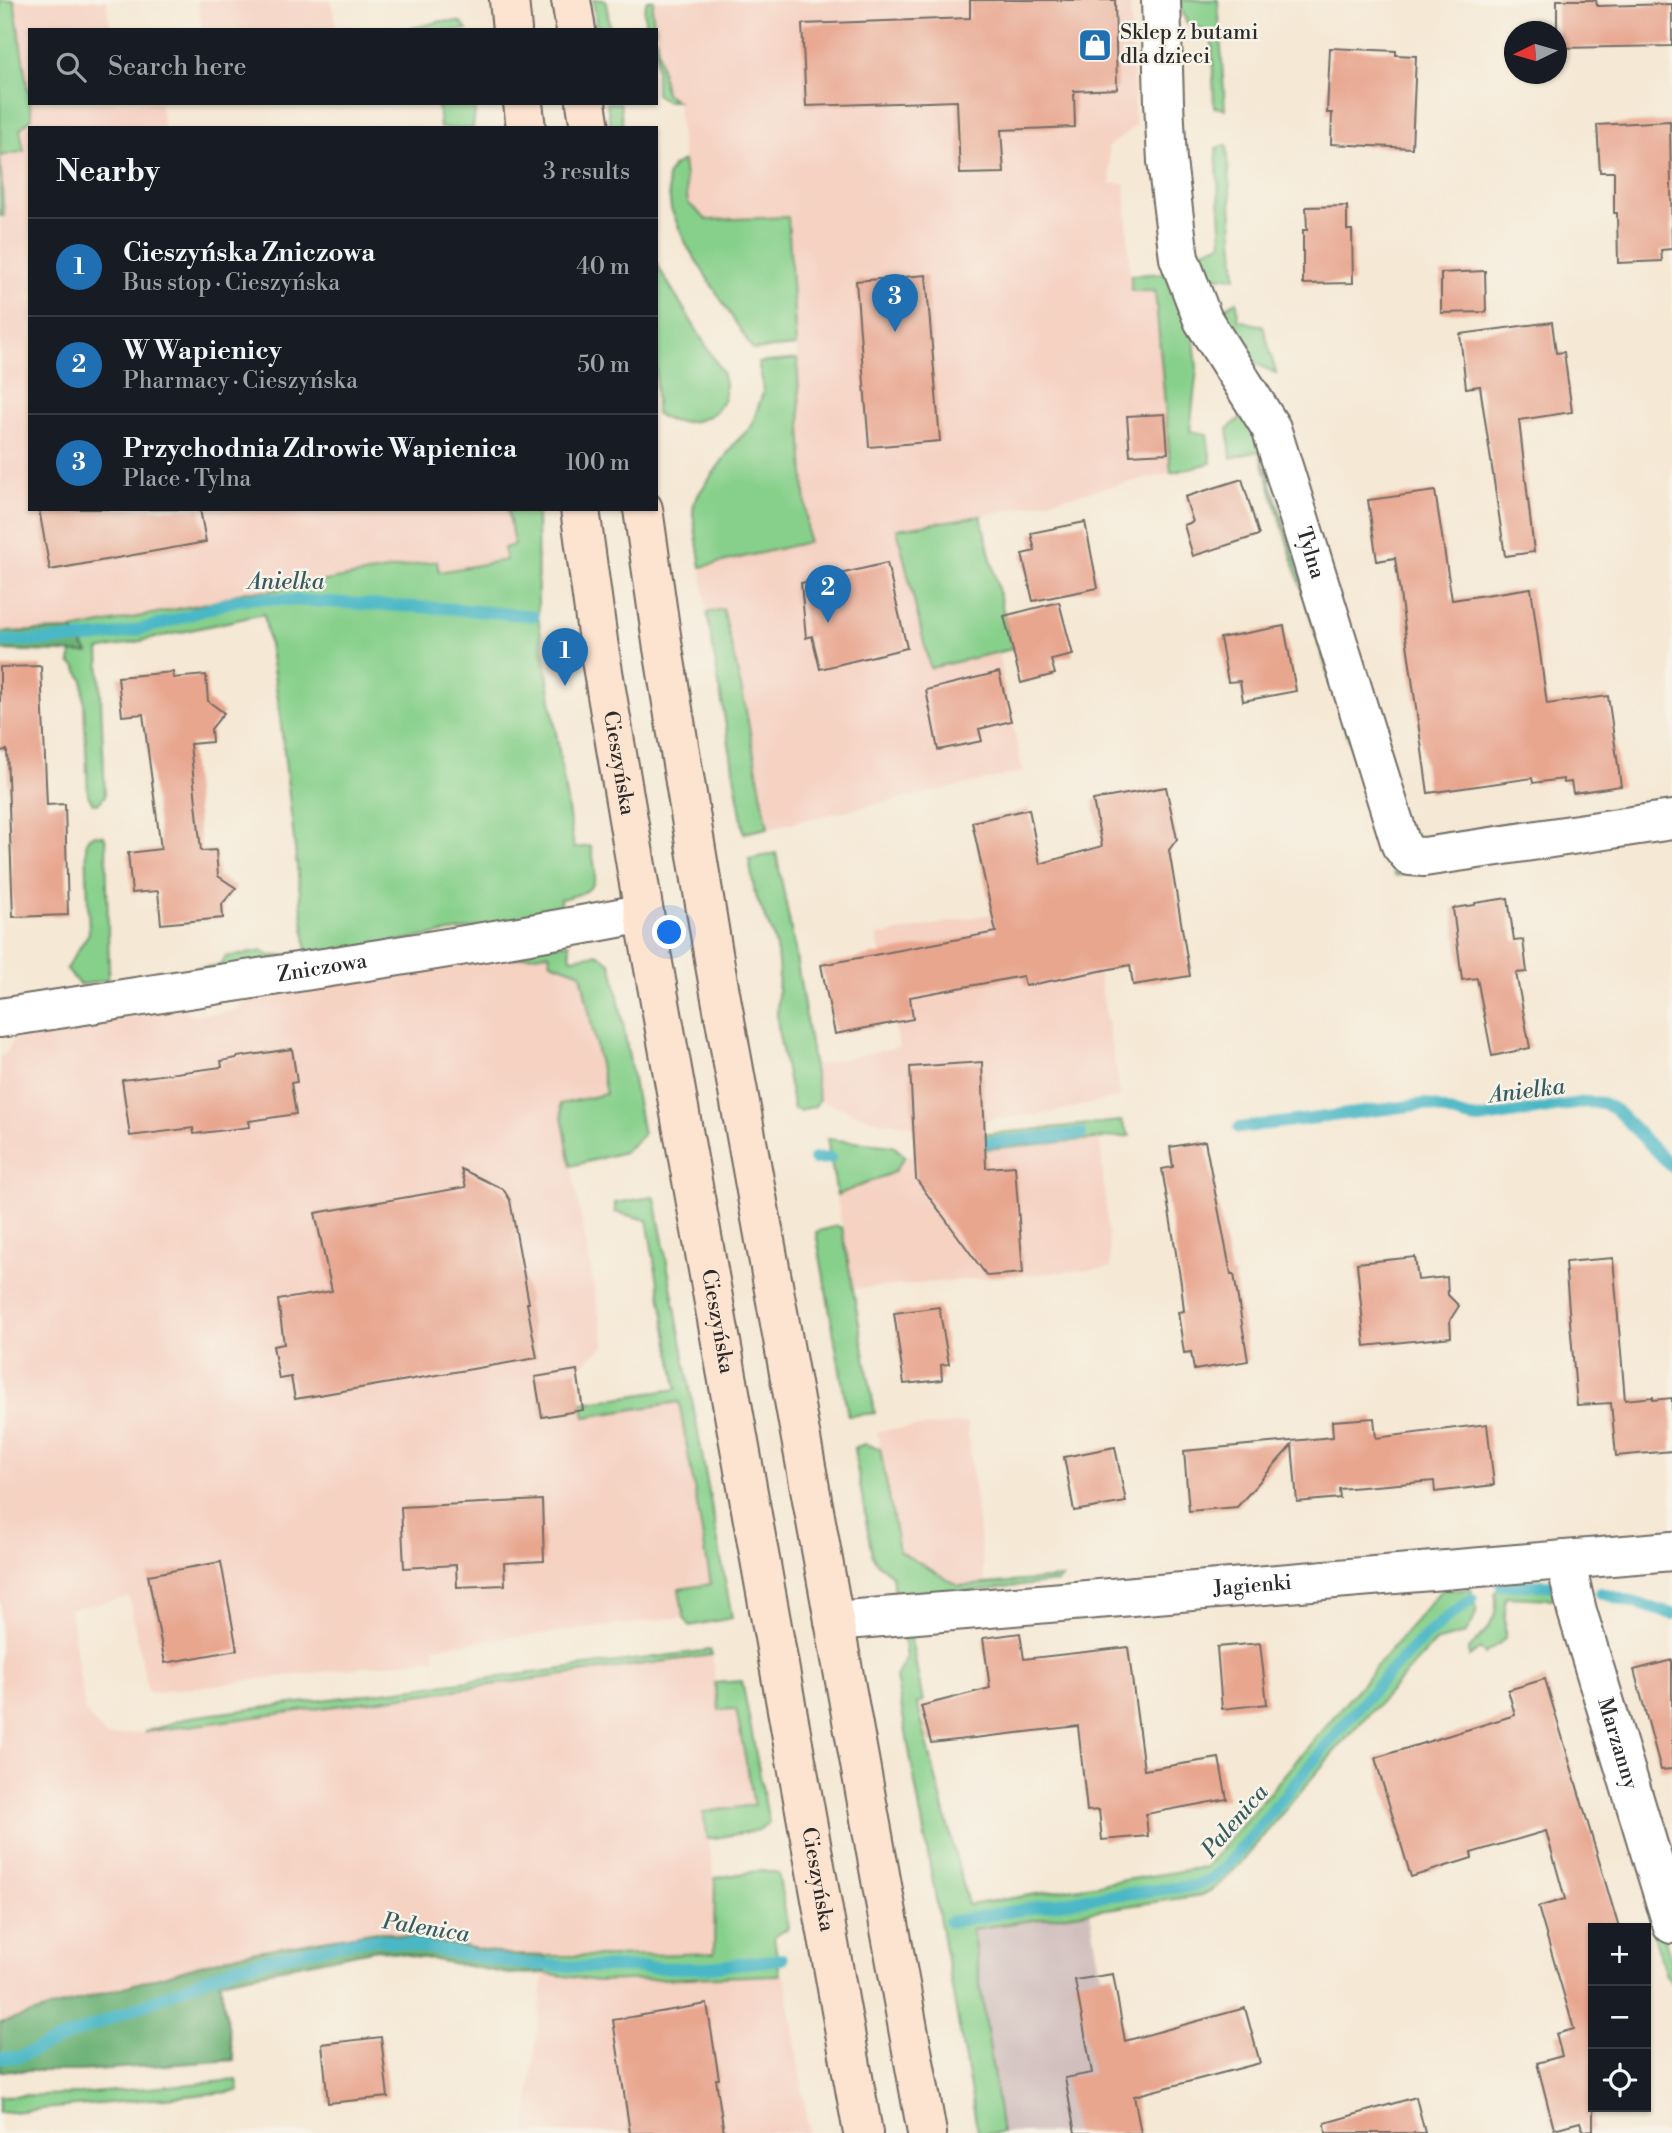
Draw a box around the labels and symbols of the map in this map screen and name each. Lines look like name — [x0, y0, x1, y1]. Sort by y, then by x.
place label: Sklep z butami dla dzieci — [1120, 20, 1258, 70]
north arrow — [1504, 21, 1567, 84]
shop icon: Sklep z butami dla dzieci — [1076, 26, 1114, 64]
pin: 3 — [872, 274, 918, 332]
street label: Tylna — [1290, 524, 1330, 582]
pin: 2 — [805, 565, 851, 623]
water label: Anielka — [245, 568, 324, 596]
pin: 1 — [542, 628, 588, 686]
street label: Cieszyńska — [597, 709, 640, 818]
your location — [652, 915, 686, 949]
street label: Zniczowa — [275, 948, 369, 988]
water label: Anielka — [1484, 1072, 1567, 1110]
street label: Cieszyńska — [695, 1267, 739, 1376]
street label: Jagienki — [1211, 1570, 1293, 1602]
street label: Marzanny — [1591, 1695, 1644, 1793]
water label: Palenica — [1195, 1779, 1274, 1864]
street label: Cieszyńska — [795, 1825, 840, 1934]
water label: Palenica — [380, 1907, 472, 1949]

